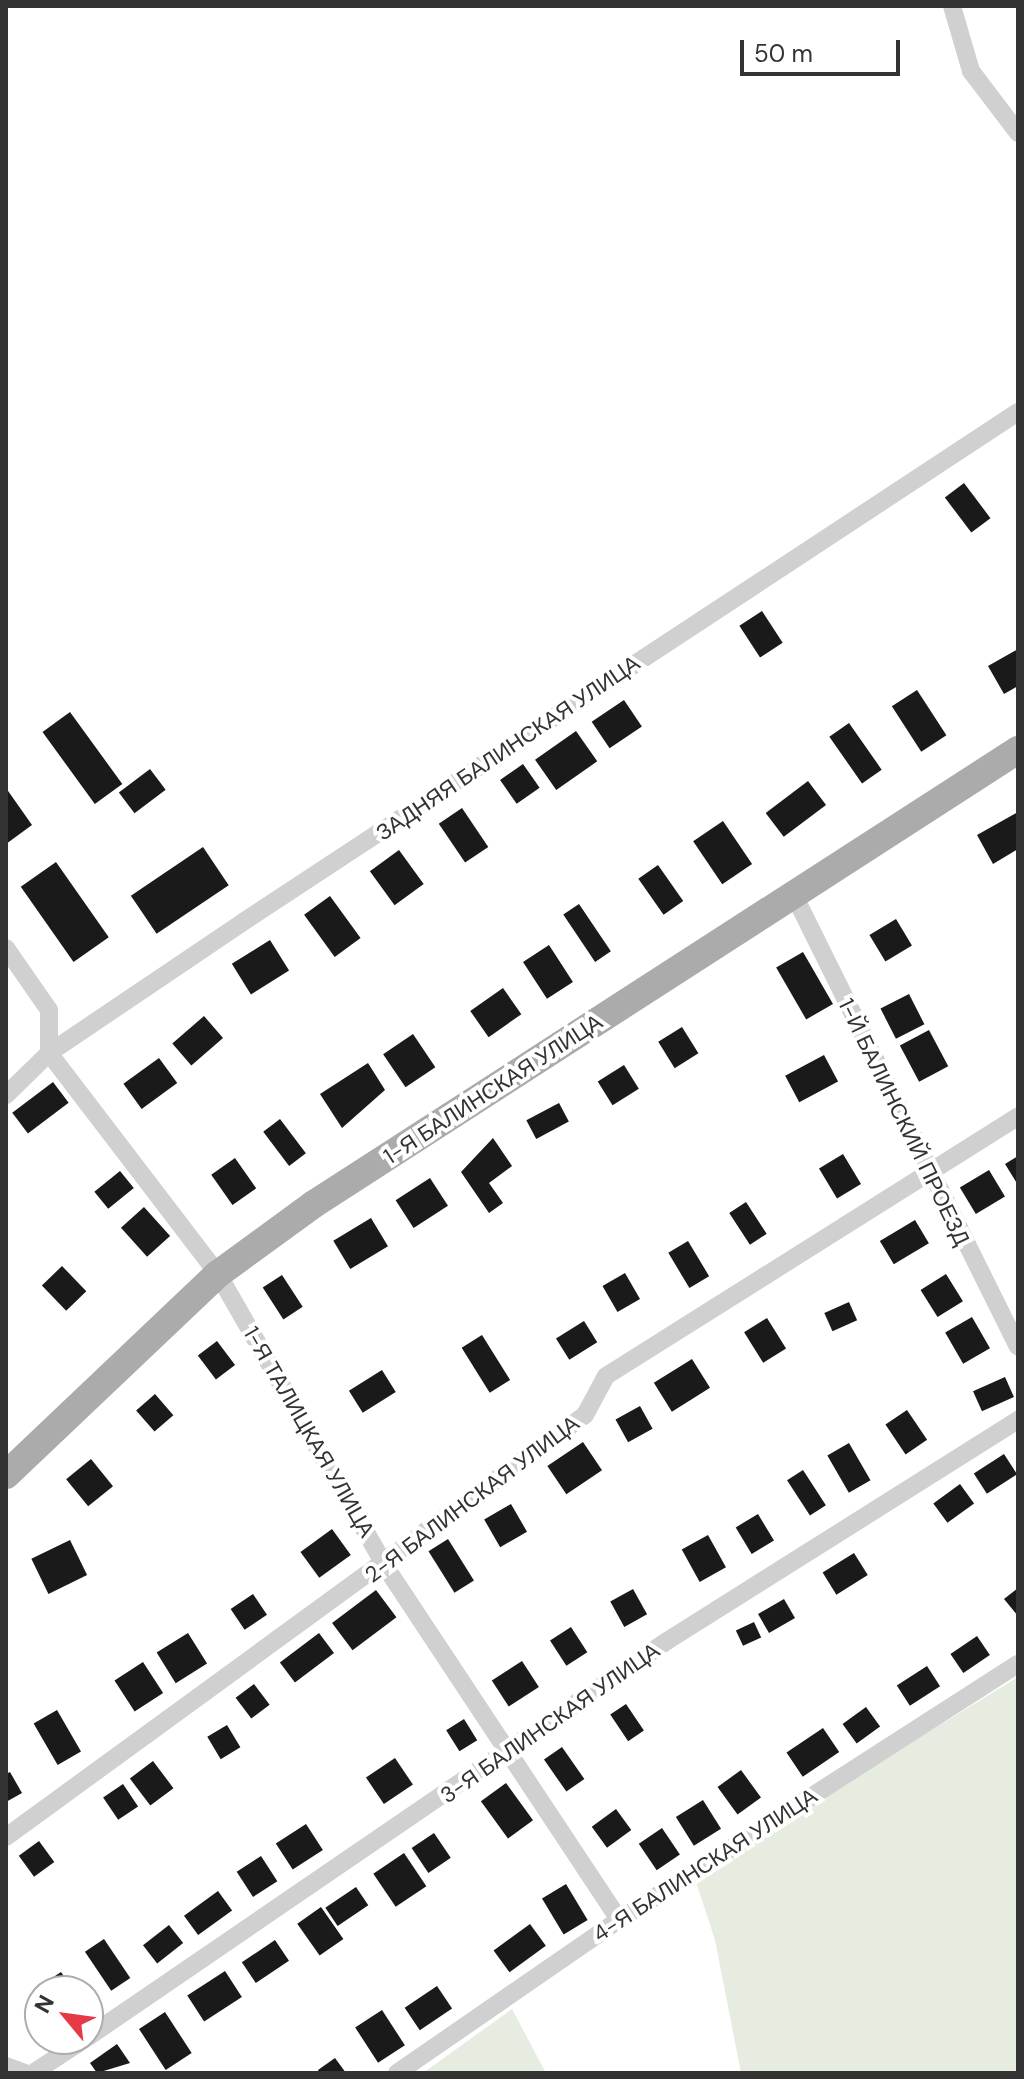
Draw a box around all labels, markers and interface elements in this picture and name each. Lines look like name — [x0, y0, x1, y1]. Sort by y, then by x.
scale bar — [744, 24, 904, 74]
text: 50 m — [754, 38, 813, 69]
street label: ЗАДНЯЯ БАЛИНСКАЯ УЛИЦА — [371, 650, 645, 846]
street label: 1-Й БАЛИНСКИЙ ПРОЕЗД — [833, 994, 975, 1250]
street label: 1-Я БАЛИНСКАЯ УЛИЦА — [379, 1008, 607, 1170]
street label: 1-Я ТАЛИЦКАЯ УЛИЦА — [238, 1322, 380, 1542]
street label: 2-Я БАЛИНСКАЯ УЛИЦА — [360, 1410, 584, 1588]
street label: 3-Я БАЛИНСКАЯ УЛИЦА — [435, 1637, 665, 1809]
street label: 4-Я БАЛИНСКАЯ УЛИЦА — [588, 1783, 822, 1947]
north arrow — [24, 1975, 104, 2055]
text: N — [28, 1990, 61, 2018]

